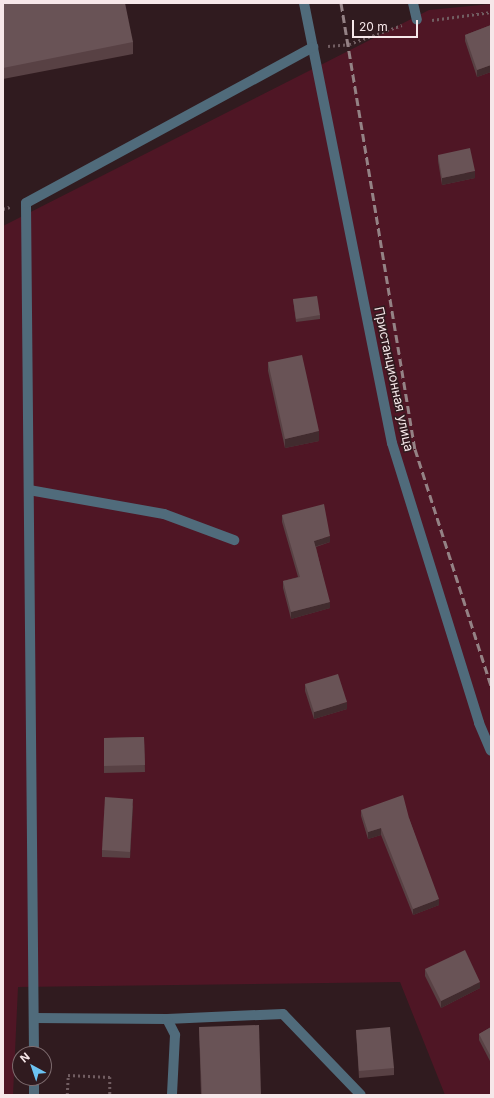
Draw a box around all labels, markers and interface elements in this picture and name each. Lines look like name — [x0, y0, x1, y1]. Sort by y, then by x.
scale bar — [354, 12, 420, 38]
text: 20 m — [359, 19, 388, 34]
street label: Пристанционная улица — [371, 305, 417, 453]
north arrow — [12, 1046, 52, 1086]
text: N — [17, 1050, 33, 1066]

